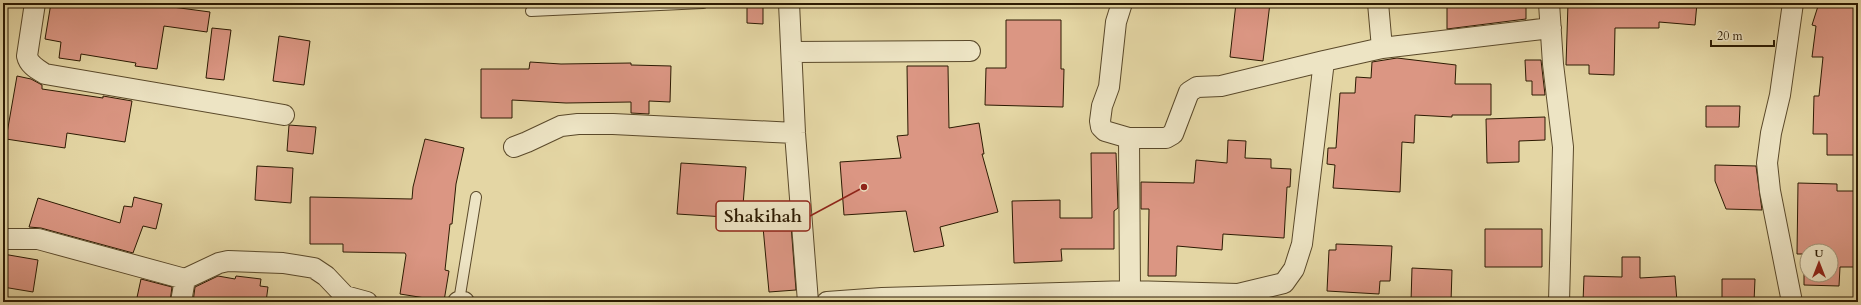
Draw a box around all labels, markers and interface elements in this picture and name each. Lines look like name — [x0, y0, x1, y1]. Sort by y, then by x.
scale bar — [1711, 22, 1774, 48]
text: 20 m — [1717, 28, 1744, 44]
callout: Shakihah — [716, 201, 810, 231]
text: Shakihah — [724, 204, 802, 229]
north arrow — [1799, 243, 1839, 283]
text: U — [1815, 246, 1824, 261]

